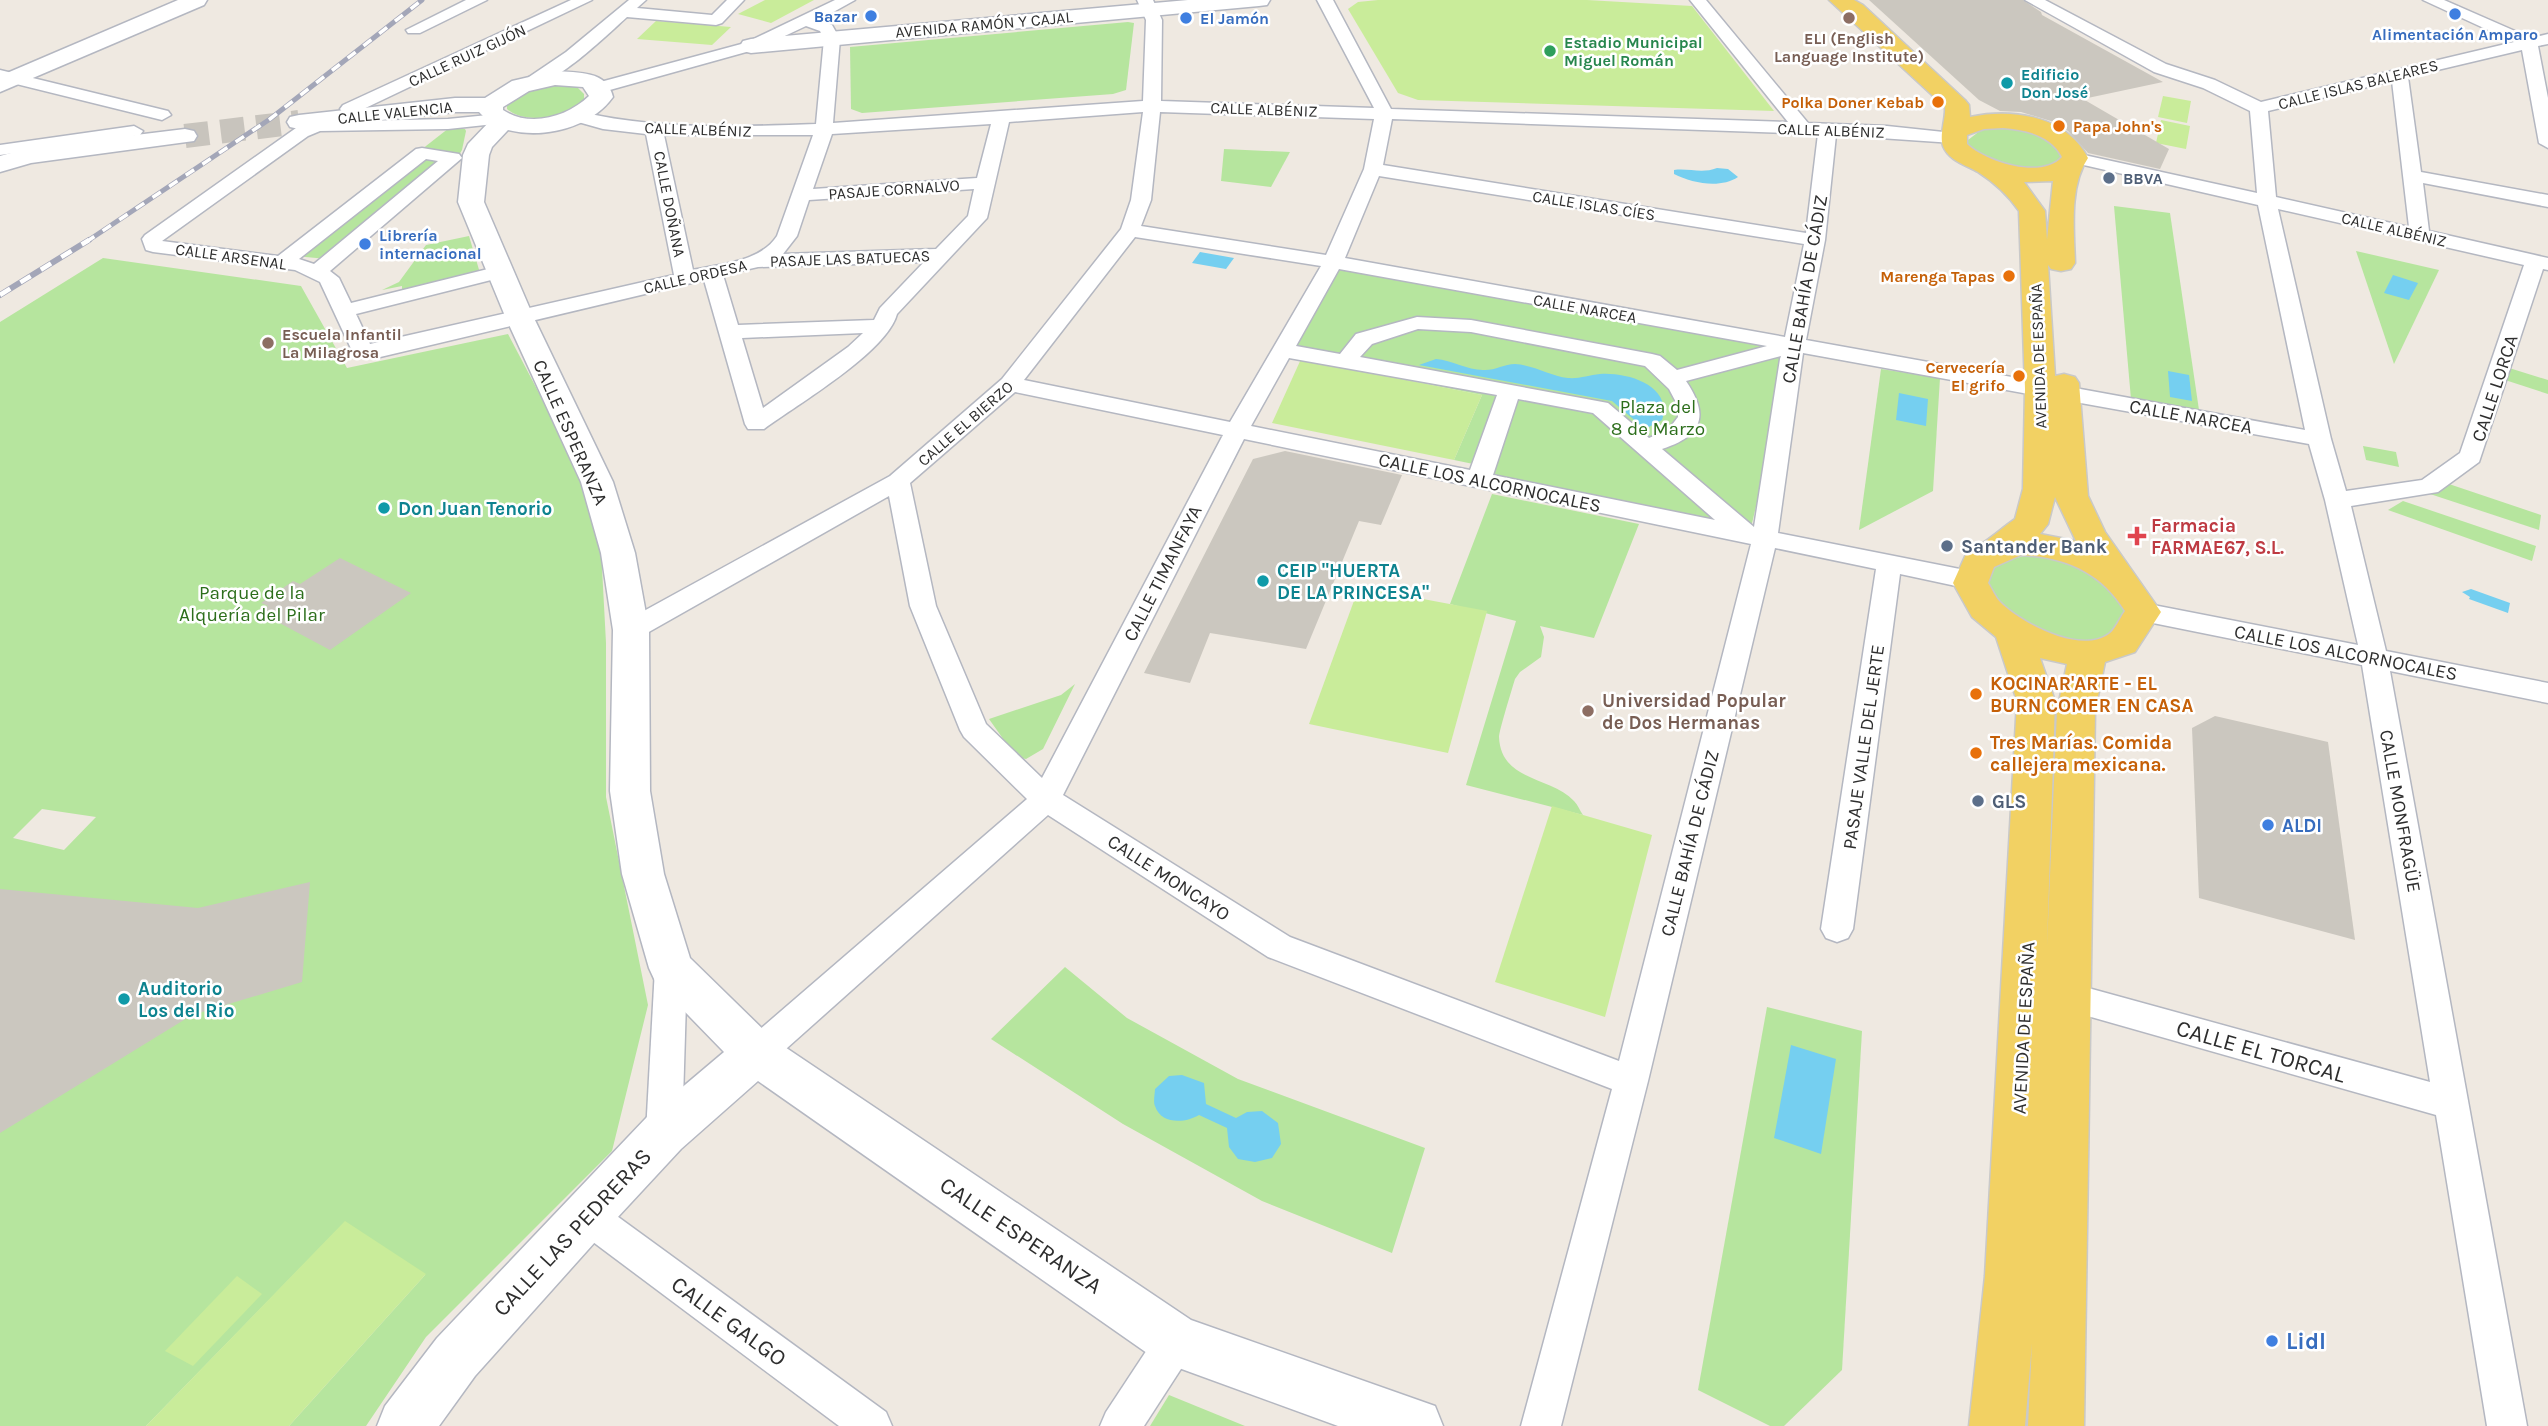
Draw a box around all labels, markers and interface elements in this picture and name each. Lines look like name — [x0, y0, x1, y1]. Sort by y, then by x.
marker: Alimentación Amparo — [2447, 6, 2463, 22]
place label: Bazar — [814, 7, 858, 26]
street label: AVENIDA RAMÓN Y CAJAL — [895, 7, 1074, 42]
marker: Bazar — [863, 8, 879, 24]
place label: El Jamón — [1200, 9, 1269, 28]
marker: El Jamón — [1178, 10, 1194, 26]
marker: ELI (English Language Institute) — [1841, 10, 1857, 26]
street label: CALLE RUIZ GIJÓN — [406, 20, 529, 91]
place label: Alimentación Amparo — [2372, 25, 2538, 44]
place label: ELI (English Language Institute) — [1774, 29, 1924, 66]
place label: Estadio Municipal Miguel Román — [1564, 33, 1703, 70]
marker: Estadio Municipal Miguel Román — [1542, 43, 1558, 59]
street label: CALLE ISLAS BALEARES — [2276, 55, 2440, 114]
place label: Edificio Don José — [2021, 65, 2088, 102]
marker: Edificio Don José — [1999, 75, 2015, 91]
place label: Polka Doner Kebab — [1781, 93, 1924, 112]
marker: Polka Doner Kebab — [1930, 94, 1946, 110]
street label: CALLE VALENCIA — [337, 97, 453, 128]
street label: CALLE ALBÉNIZ — [1210, 98, 1318, 121]
place label: Papa John's — [2073, 117, 2162, 136]
street label: CALLE ALBÉNIZ — [644, 118, 752, 141]
marker: Papa John's — [2051, 118, 2067, 134]
street label: CALLE ALBÉNIZ — [1777, 119, 1885, 142]
street label: CALLE DOÑANA — [650, 149, 689, 259]
place label: BBVA — [2123, 169, 2163, 188]
marker: BBVA — [2101, 170, 2117, 186]
street label: PASAJE CORNALVO — [828, 175, 960, 204]
street label: CALLE ISLAS CÍES — [1531, 186, 1657, 225]
street label: CALLE BAHÍA DE CÁDIZ — [1777, 193, 1832, 385]
street label: CALLE ALBÉNIZ — [2339, 208, 2448, 251]
place label: Librería internacional — [379, 226, 482, 263]
marker: Librería internacional — [357, 236, 373, 252]
street label: CALLE ARSENAL — [174, 239, 288, 274]
street label: PASAJE LAS BATUECAS — [770, 246, 930, 271]
street label: CALLE ORDESA — [642, 255, 749, 298]
place label: Marenga Tapas — [1880, 267, 1995, 286]
marker: Marenga Tapas — [2001, 268, 2017, 284]
street label: AVENIDA DE ESPAÑA — [2026, 283, 2051, 429]
street label: CALLE NARCEA — [1532, 290, 1638, 327]
place label: Escuela Infantil La Milagrosa — [282, 325, 402, 362]
street label: CALLE LORCA — [2467, 332, 2523, 444]
marker: Escuela Infantil La Milagrosa — [260, 335, 276, 351]
street label: CALLE ESPERANZA — [528, 356, 612, 508]
place label: Cervecería El grifo — [1925, 358, 2005, 395]
marker: Cervecería El grifo — [2011, 368, 2027, 384]
street label: CALLE EL BIERZO — [914, 377, 1017, 470]
street label: CALLE NARCEA — [2128, 395, 2254, 439]
park label: Plaza del 8 de Marzo — [1611, 396, 1705, 440]
street label: CALLE LOS ALCORNOCALES — [1377, 449, 1603, 517]
place label: Don Juan Tenorio — [398, 498, 552, 520]
marker: Don Juan Tenorio — [376, 500, 392, 516]
street label: CALLE TIMANFAYA — [1119, 502, 1207, 645]
place label: Farmacia FARMAE67, S.L. — [2151, 515, 2284, 559]
marker: Farmacia FARMAE67, S.L. — [2129, 528, 2145, 544]
place label: Santander Bank — [1961, 536, 2107, 558]
marker: Santander Bank — [1939, 538, 1955, 554]
place label: CEIP "HUERTA DE LA PRINCESA" — [1277, 560, 1429, 604]
marker: CEIP "HUERTA DE LA PRINCESA" — [1255, 573, 1271, 589]
park label: Parque de la Alquería del Pilar — [179, 582, 325, 626]
street label: CALLE LOS ALCORNOCALES — [2232, 621, 2459, 685]
street label: PASAJE VALLE DEL JERTE — [1839, 643, 1889, 851]
place label: KOCINAR'ARTE - EL BURN COMER EN CASA — [1990, 673, 2193, 717]
marker: KOCINAR'ARTE - EL BURN COMER EN CASA — [1968, 686, 1984, 702]
place label: Universidad Popular de Dos Hermanas — [1602, 690, 1786, 734]
marker: Universidad Popular de Dos Hermanas — [1580, 703, 1596, 719]
street label: CALLE MONFRAGÜE — [2375, 728, 2425, 894]
place label: Tres Marías. Comida callejera mexicana. — [1990, 732, 2172, 776]
marker: Tres Marías. Comida callejera mexicana. — [1968, 745, 1984, 761]
street label: CALLE BAHÍA DE CÁDIZ — [1655, 748, 1724, 939]
place label: GLS — [1992, 791, 2026, 813]
marker: GLS — [1970, 793, 1986, 809]
place label: ALDI — [2282, 815, 2322, 837]
marker: ALDI — [2260, 817, 2276, 833]
street label: CALLE MONCAYO — [1103, 830, 1234, 926]
street label: AVENIDA DE ESPAÑA — [2008, 941, 2040, 1115]
place label: Auditorio Los del Rio — [138, 978, 235, 1022]
marker: Auditorio Los del Rio — [116, 991, 132, 1007]
street label: CALLE EL TORCAL — [2173, 1014, 2349, 1089]
street label: CALLE LAS PEDRERAS — [488, 1143, 657, 1322]
street label: CALLE ESPERANZA — [935, 1171, 1107, 1300]
street label: CALLE GALGO — [666, 1271, 792, 1372]
place label: Lidl — [2286, 1328, 2326, 1355]
marker: Lidl — [2264, 1333, 2280, 1349]

